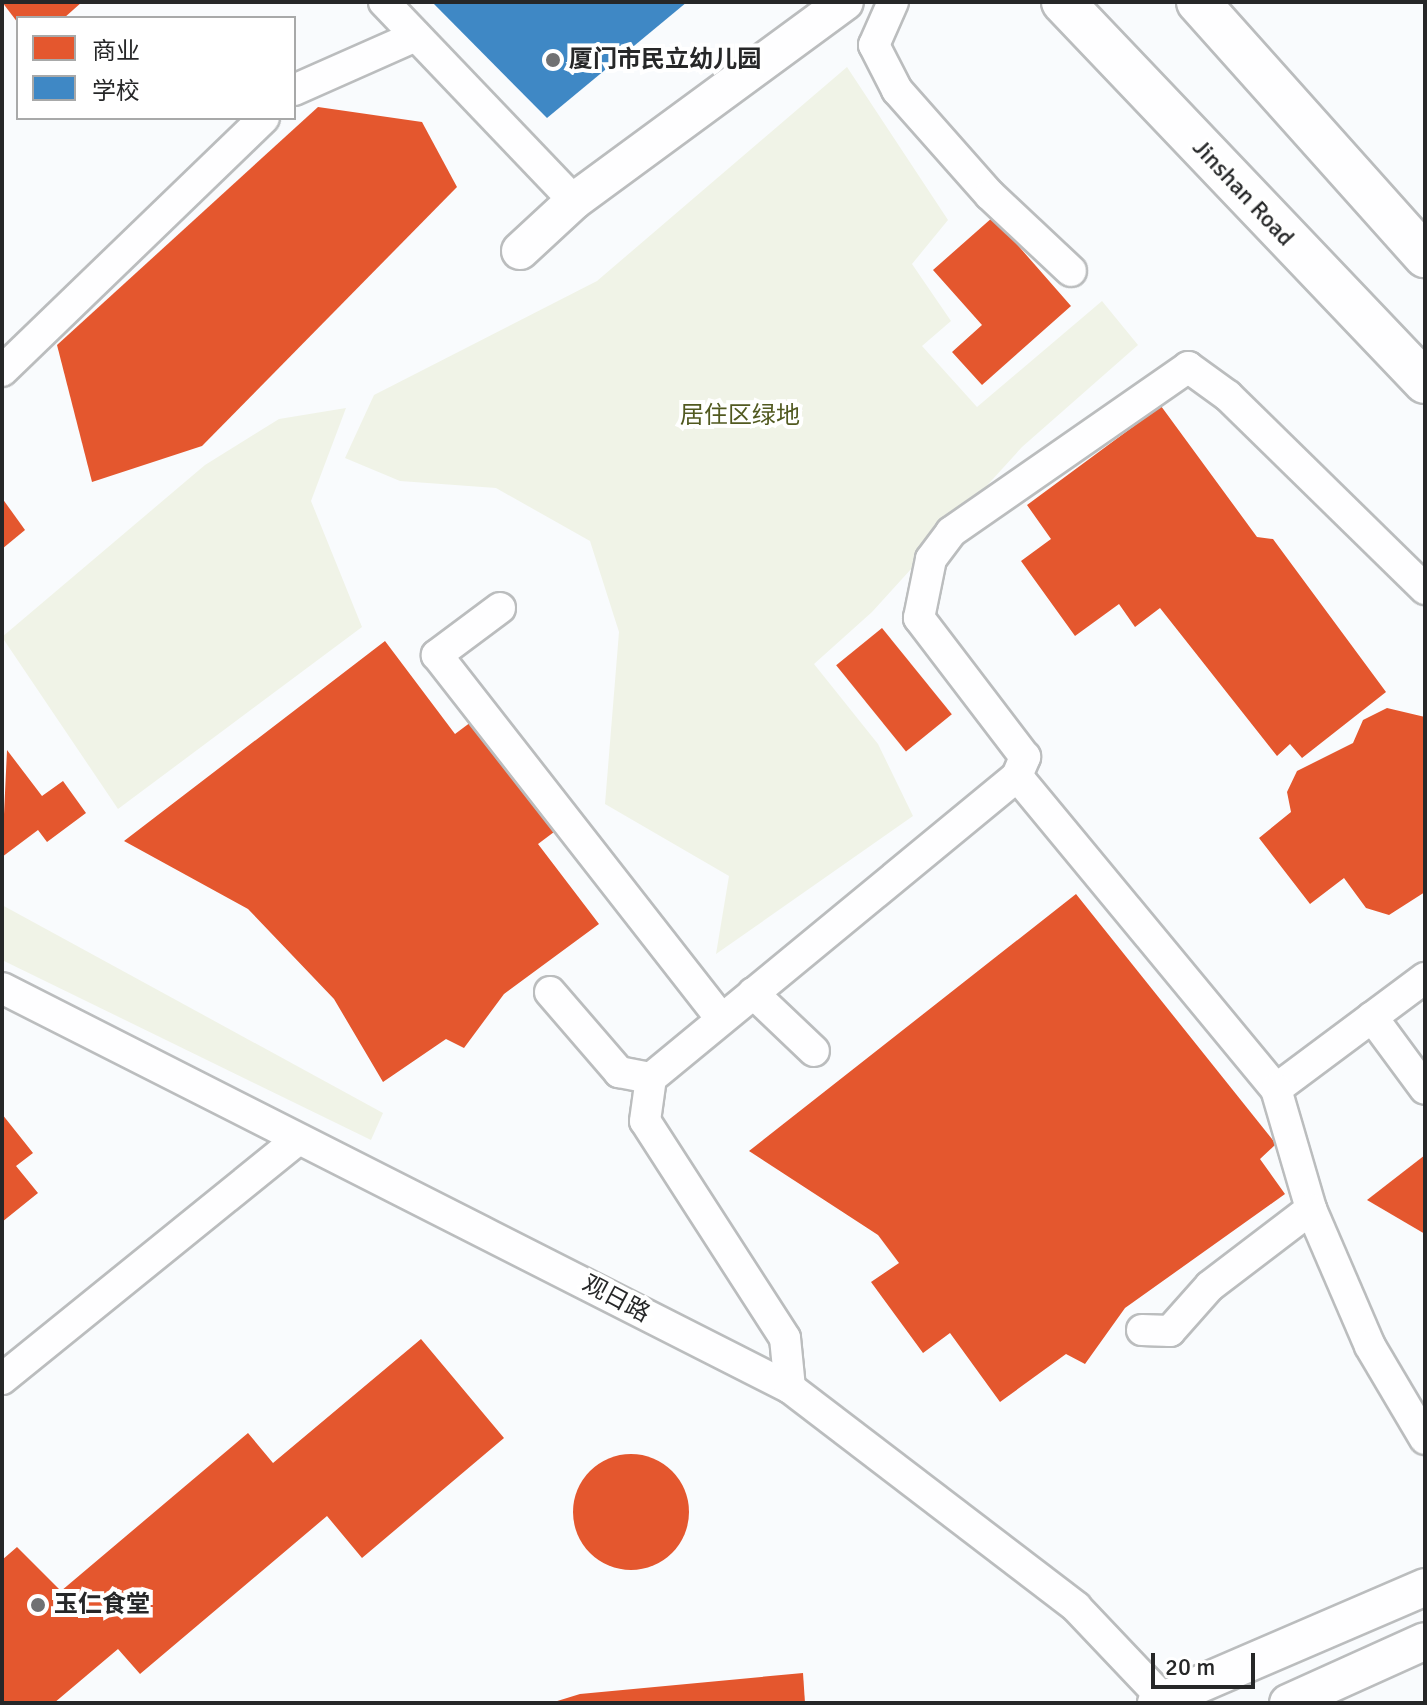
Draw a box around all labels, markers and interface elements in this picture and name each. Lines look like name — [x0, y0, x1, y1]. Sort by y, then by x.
legend — [16, 16, 296, 120]
text: 商业 — [92, 36, 140, 66]
place label: 厦门市民立幼儿园 — [569, 46, 761, 74]
marker: 厦门市民立幼儿园 — [544, 51, 562, 69]
text: 学校 — [92, 76, 140, 106]
street label: Jinshan Road — [1186, 134, 1300, 252]
park label: 居住区绿地 — [680, 402, 800, 430]
street label: 观日路 — [577, 1269, 655, 1329]
place label: 玉仁食堂 — [54, 1591, 150, 1619]
marker: 玉仁食堂 — [29, 1596, 47, 1614]
scale bar — [1155, 1637, 1259, 1687]
text: 20 m — [1165, 1652, 1215, 1682]

